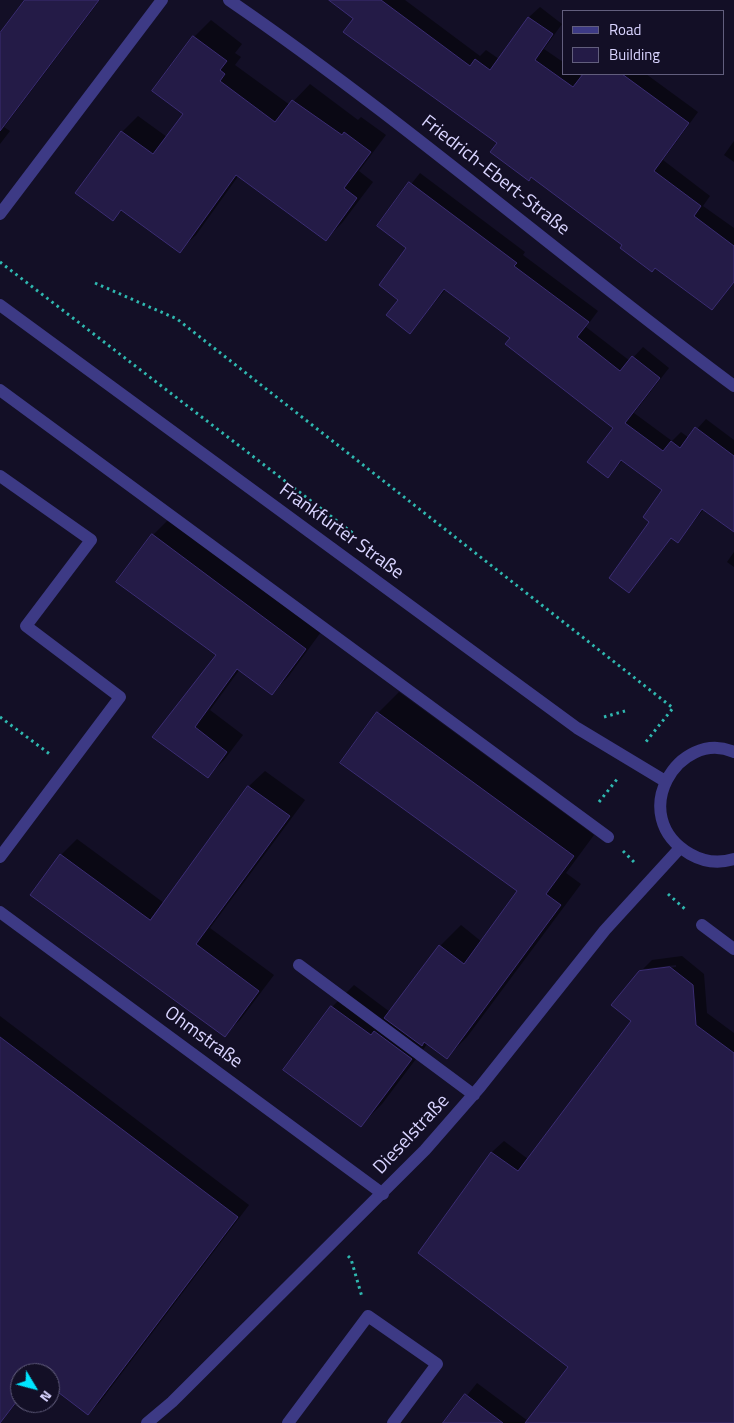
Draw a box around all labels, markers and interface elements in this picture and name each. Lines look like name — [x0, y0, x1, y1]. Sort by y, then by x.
legend — [562, 10, 724, 75]
text: Road — [609, 18, 641, 41]
text: Building — [609, 43, 660, 66]
street label: Friedrich-Ebert-Straße — [416, 111, 574, 241]
street label: Frankfurter Straße — [274, 479, 408, 585]
street label: Ohmstraße — [160, 1002, 246, 1074]
street label: Dieselstraße — [369, 1090, 455, 1180]
north arrow — [10, 1363, 60, 1413]
text: N — [35, 1387, 58, 1407]

